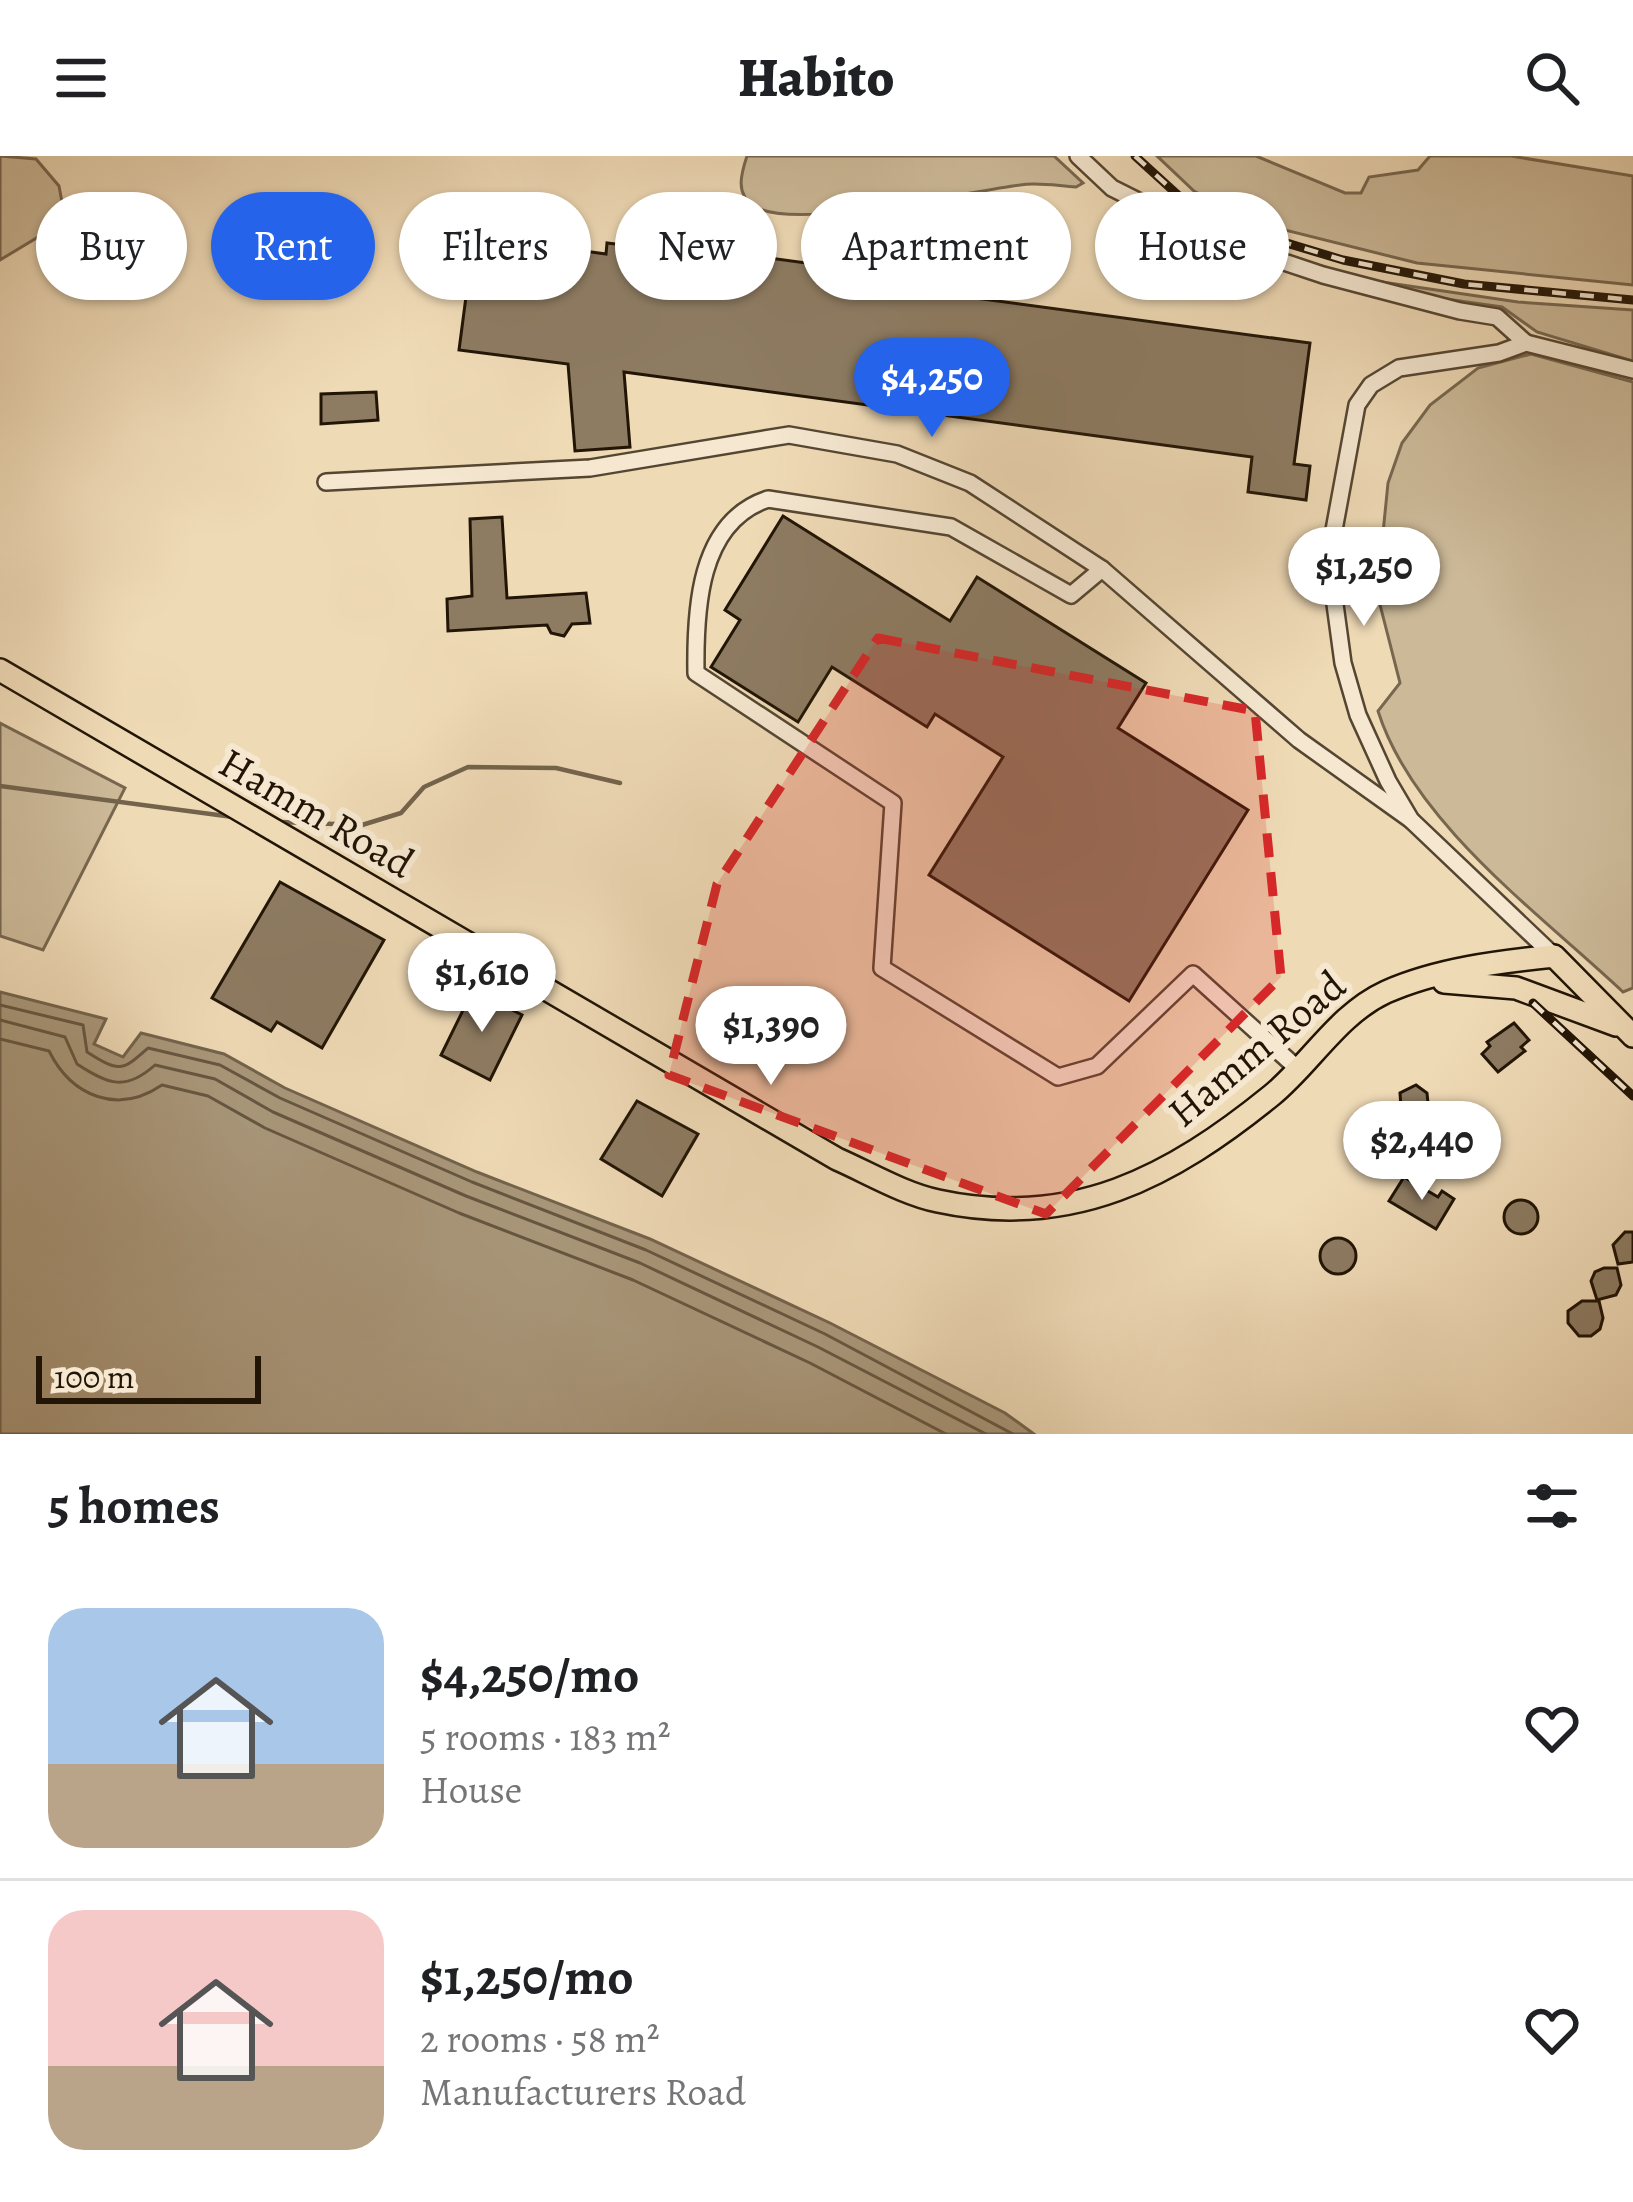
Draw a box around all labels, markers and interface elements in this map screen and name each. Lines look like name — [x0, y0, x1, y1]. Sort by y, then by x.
text: Habito — [738, 41, 895, 115]
icon: menu — [48, 45, 114, 111]
icon: search — [1519, 45, 1585, 111]
chip: Buy — [36, 192, 187, 300]
chip: Rent — [211, 192, 375, 300]
chip: Filters — [399, 192, 591, 300]
chip: New — [615, 192, 777, 300]
chip: Apartment — [801, 192, 1071, 300]
chip: House — [1095, 192, 1289, 300]
pin: $4,250 — [834, 338, 1030, 440]
text: $4,250 — [881, 350, 983, 403]
pin: $1,250 — [1266, 527, 1462, 629]
text: $1,250 — [1315, 539, 1413, 592]
street label: Hamm Road — [209, 734, 425, 891]
pin: $1,610 — [384, 933, 580, 1035]
text: $1,610 — [435, 945, 529, 998]
street label: Hamm Road — [1155, 957, 1358, 1140]
pin: $1,390 — [673, 986, 869, 1088]
text: $1,390 — [722, 998, 820, 1051]
pin: $2,440 — [1324, 1101, 1520, 1203]
text: $2,440 — [1370, 1113, 1474, 1166]
scale bar — [36, 1350, 261, 1403]
text: 100 m — [54, 1354, 134, 1399]
text: 5 homes — [48, 1471, 220, 1541]
icon: filters — [1519, 1473, 1585, 1539]
text: $4,250/mo — [420, 1640, 639, 1710]
icon: home — [144, 1656, 288, 1800]
icon: heart — [1519, 1695, 1585, 1761]
text: 5 rooms · 183 m² — [420, 1710, 671, 1763]
text: House — [420, 1763, 522, 1816]
text: $1,250/mo — [420, 1942, 634, 2012]
icon: home — [144, 1958, 288, 2102]
icon: heart — [1519, 1997, 1585, 2063]
text: 2 rooms · 58 m² — [420, 2012, 660, 2065]
text: Manufacturers Road — [420, 2065, 746, 2118]

